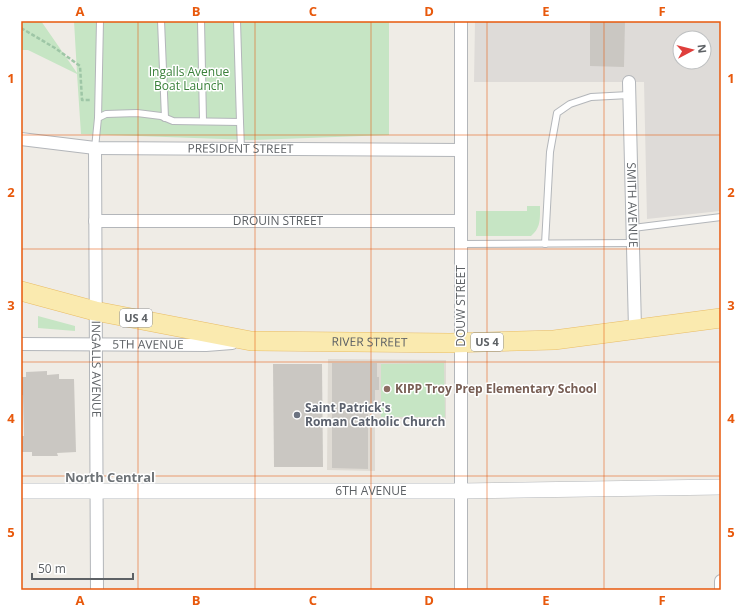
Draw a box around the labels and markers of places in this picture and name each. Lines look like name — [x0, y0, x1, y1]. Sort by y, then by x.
place label: KIPP Troy Prep Elementary School — [395, 380, 597, 397]
marker: KIPP Troy Prep Elementary School — [382, 384, 392, 394]
place label: Saint Patrick's Roman Catholic Church — [305, 399, 445, 430]
marker: Saint Patrick's Roman Catholic Church — [292, 410, 302, 420]

